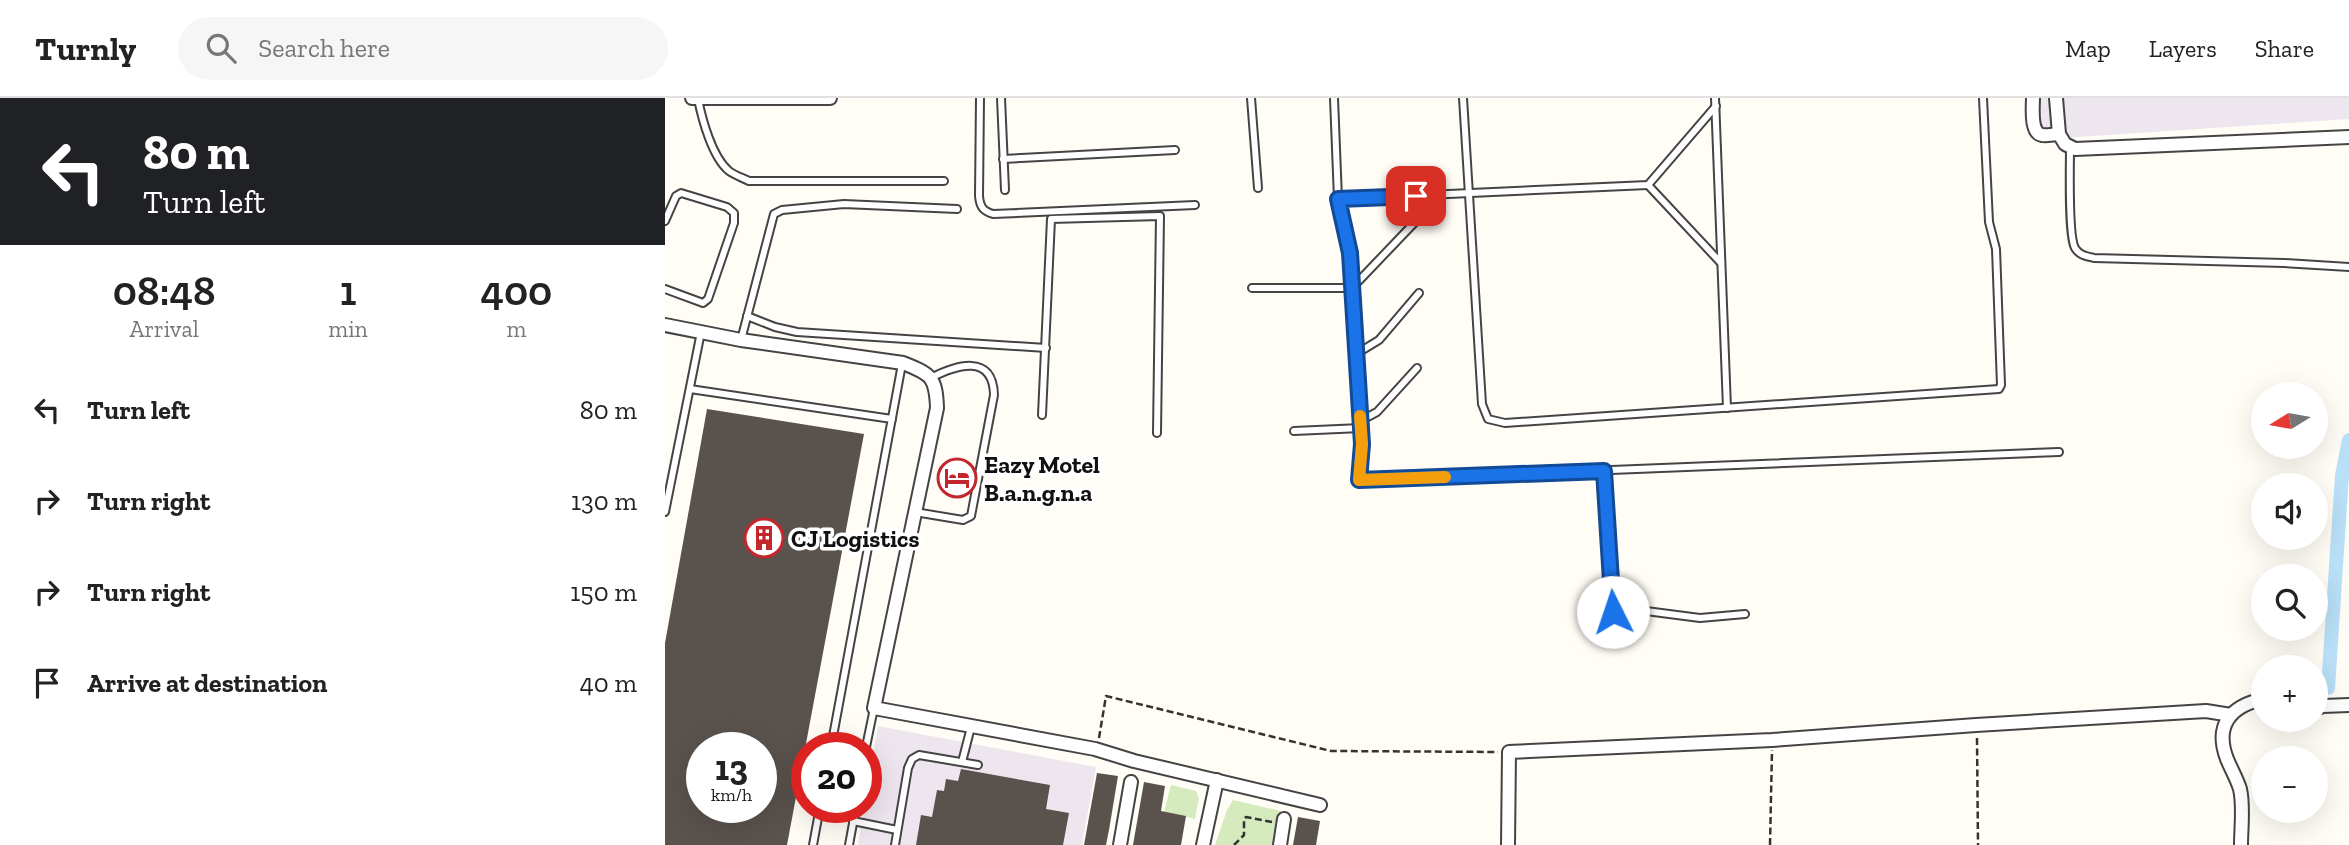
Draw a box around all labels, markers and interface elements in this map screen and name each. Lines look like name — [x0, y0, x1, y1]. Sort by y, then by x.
search box — [178, 17, 668, 80]
text: Turnly — [35, 29, 136, 68]
icon: search — [202, 29, 240, 67]
text: Search here — [258, 32, 390, 64]
text: Map — [2065, 34, 2111, 63]
text: Layers — [2149, 34, 2217, 63]
text: Share — [2255, 34, 2314, 63]
text: 80 m — [143, 123, 250, 182]
icon: left — [28, 126, 119, 217]
pin — [1386, 166, 1446, 226]
icon: arrive — [1397, 177, 1435, 215]
text: Turn left — [143, 183, 265, 221]
text: 08:48 — [113, 265, 216, 316]
text: 1 — [340, 265, 356, 316]
text: 400 — [480, 265, 552, 316]
text: Arrival — [130, 315, 199, 343]
text: min — [328, 315, 368, 343]
text: m — [506, 315, 526, 343]
north arrow — [2251, 382, 2327, 458]
map controls — [2251, 382, 2328, 823]
icon: left — [28, 391, 66, 429]
text: Turn left — [87, 394, 190, 426]
text: 80 m — [580, 394, 637, 426]
place label: Eazy Motel B.a.n.g.n.a — [984, 450, 1100, 507]
hotel icon: Eazy Motel B.a.n.g.n.a — [936, 457, 978, 499]
button: sound — [2251, 473, 2328, 550]
icon: right — [28, 482, 66, 520]
text: Turn right — [87, 485, 210, 517]
text: 130 m — [571, 485, 637, 517]
building icon: CJ Logistics — [743, 517, 785, 559]
place label: CJ Logistics — [791, 524, 919, 553]
button: search — [2251, 564, 2328, 641]
icon: right — [28, 573, 66, 611]
position arrow — [1576, 575, 1650, 649]
text: Turn right — [87, 576, 210, 608]
text: 150 m — [570, 576, 637, 608]
button: + — [2251, 655, 2328, 732]
icon: arrive — [28, 664, 66, 702]
text: Arrive at destination — [87, 667, 327, 699]
text: 40 m — [580, 667, 637, 699]
speed limit sign: 20 — [791, 732, 882, 823]
button: − — [2251, 746, 2328, 823]
text: 13 — [715, 747, 748, 789]
text: km/h — [711, 784, 752, 806]

